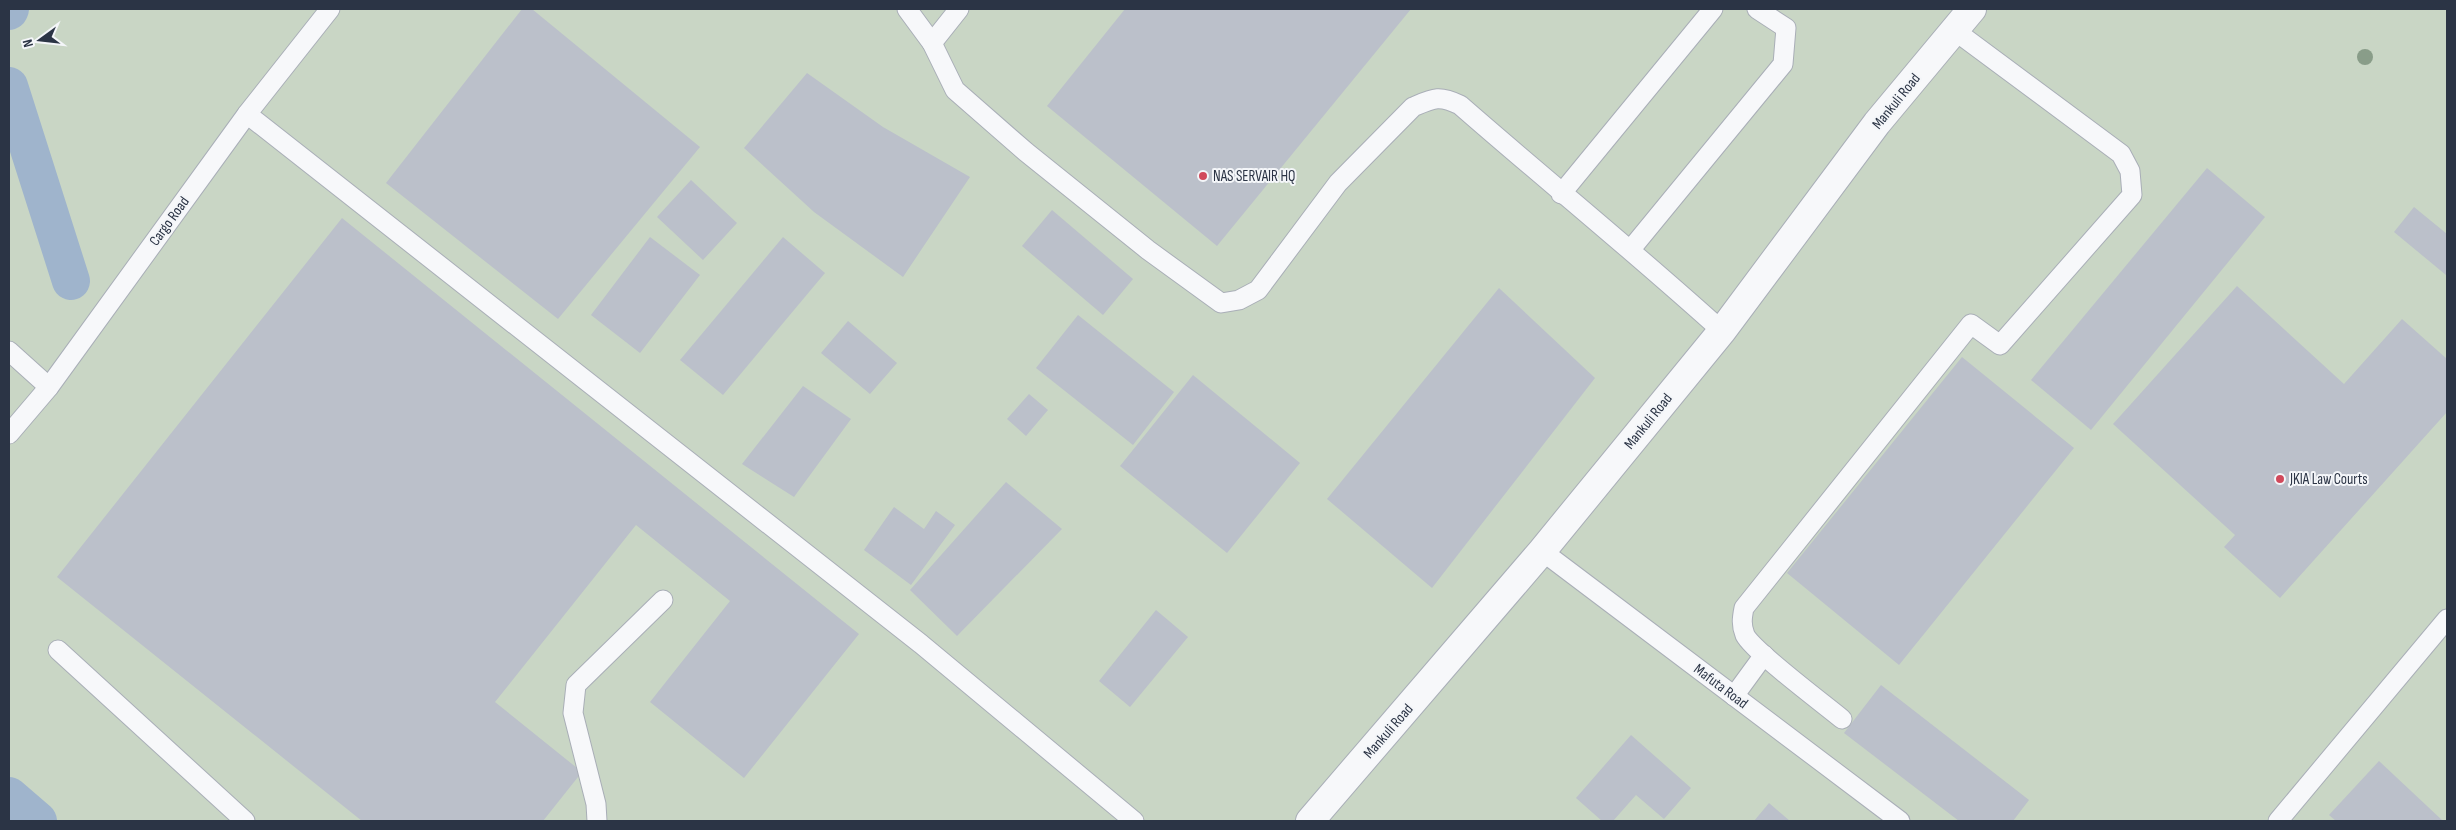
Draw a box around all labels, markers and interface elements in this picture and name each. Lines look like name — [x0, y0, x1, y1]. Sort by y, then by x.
north arrow — [15, 15, 65, 65]
text: N — [19, 37, 37, 49]
street label: Mankuli Road — [1868, 70, 1925, 133]
place label: NAS SERVAIR HQ — [1213, 167, 1295, 186]
marker: NAS SERVAIR HQ — [1197, 170, 1209, 182]
street label: Cargo Road — [145, 193, 194, 250]
street label: Mankuli Road — [1620, 390, 1677, 453]
place label: JKIA Law Courts — [2289, 470, 2368, 489]
marker: JKIA Law Courts — [2274, 473, 2286, 485]
street label: Mafuta Road — [1690, 660, 1752, 713]
street label: Mankuli Road — [1359, 700, 1417, 763]

